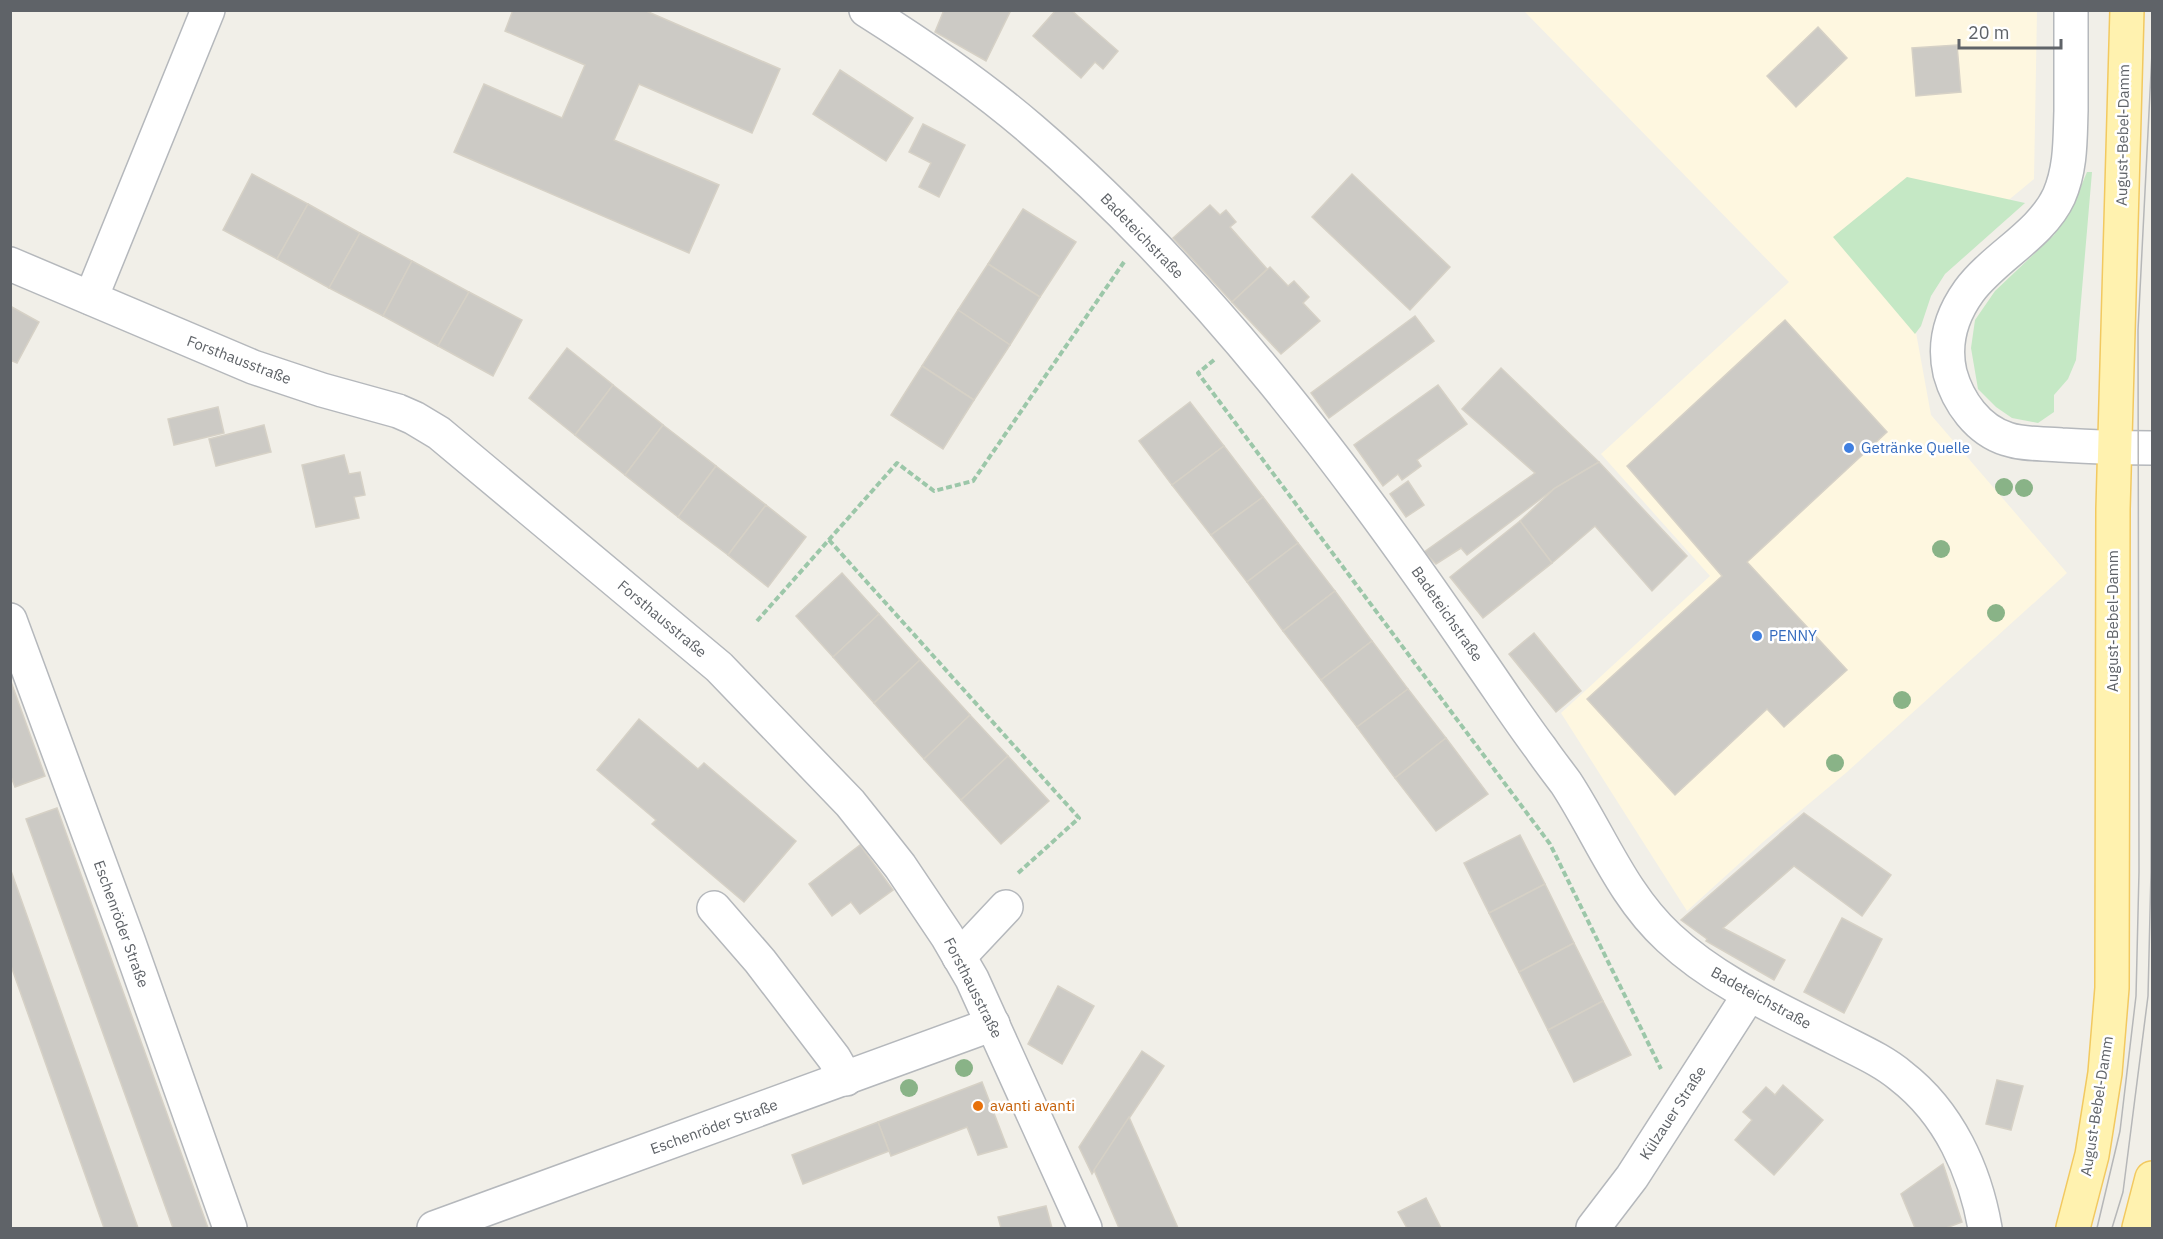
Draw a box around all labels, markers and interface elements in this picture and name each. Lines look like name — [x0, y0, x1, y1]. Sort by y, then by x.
scale bar — [1959, 12, 2061, 50]
text: 20 m — [1968, 21, 2010, 44]
street label: August-Bebel-Damm — [2112, 64, 2133, 206]
street label: Badeteichstraße — [1097, 189, 1188, 282]
street label: Forsthausstraße — [184, 331, 294, 388]
place label: Getränke Quelle — [1861, 438, 1970, 457]
marker: Getränke Quelle — [1842, 441, 1856, 455]
street label: August-Bebel-Damm — [2103, 550, 2122, 692]
street label: Badeteichstraße — [1408, 562, 1487, 665]
street label: Forsthausstraße — [614, 576, 711, 661]
place label: PENNY — [1769, 626, 1817, 645]
marker: PENNY — [1750, 629, 1764, 643]
street label: Eschenröder Straße — [90, 858, 153, 990]
street label: Forsthausstraße — [940, 934, 1007, 1041]
street label: Badeteichstraße — [1708, 962, 1815, 1033]
street label: August-Bebel-Damm — [2076, 1034, 2117, 1177]
street label: Külzauer Straße — [1635, 1062, 1710, 1163]
street label: Eschenröder Straße — [648, 1095, 780, 1158]
place label: avanti avanti — [990, 1096, 1075, 1115]
marker: avanti avanti — [971, 1099, 985, 1113]

